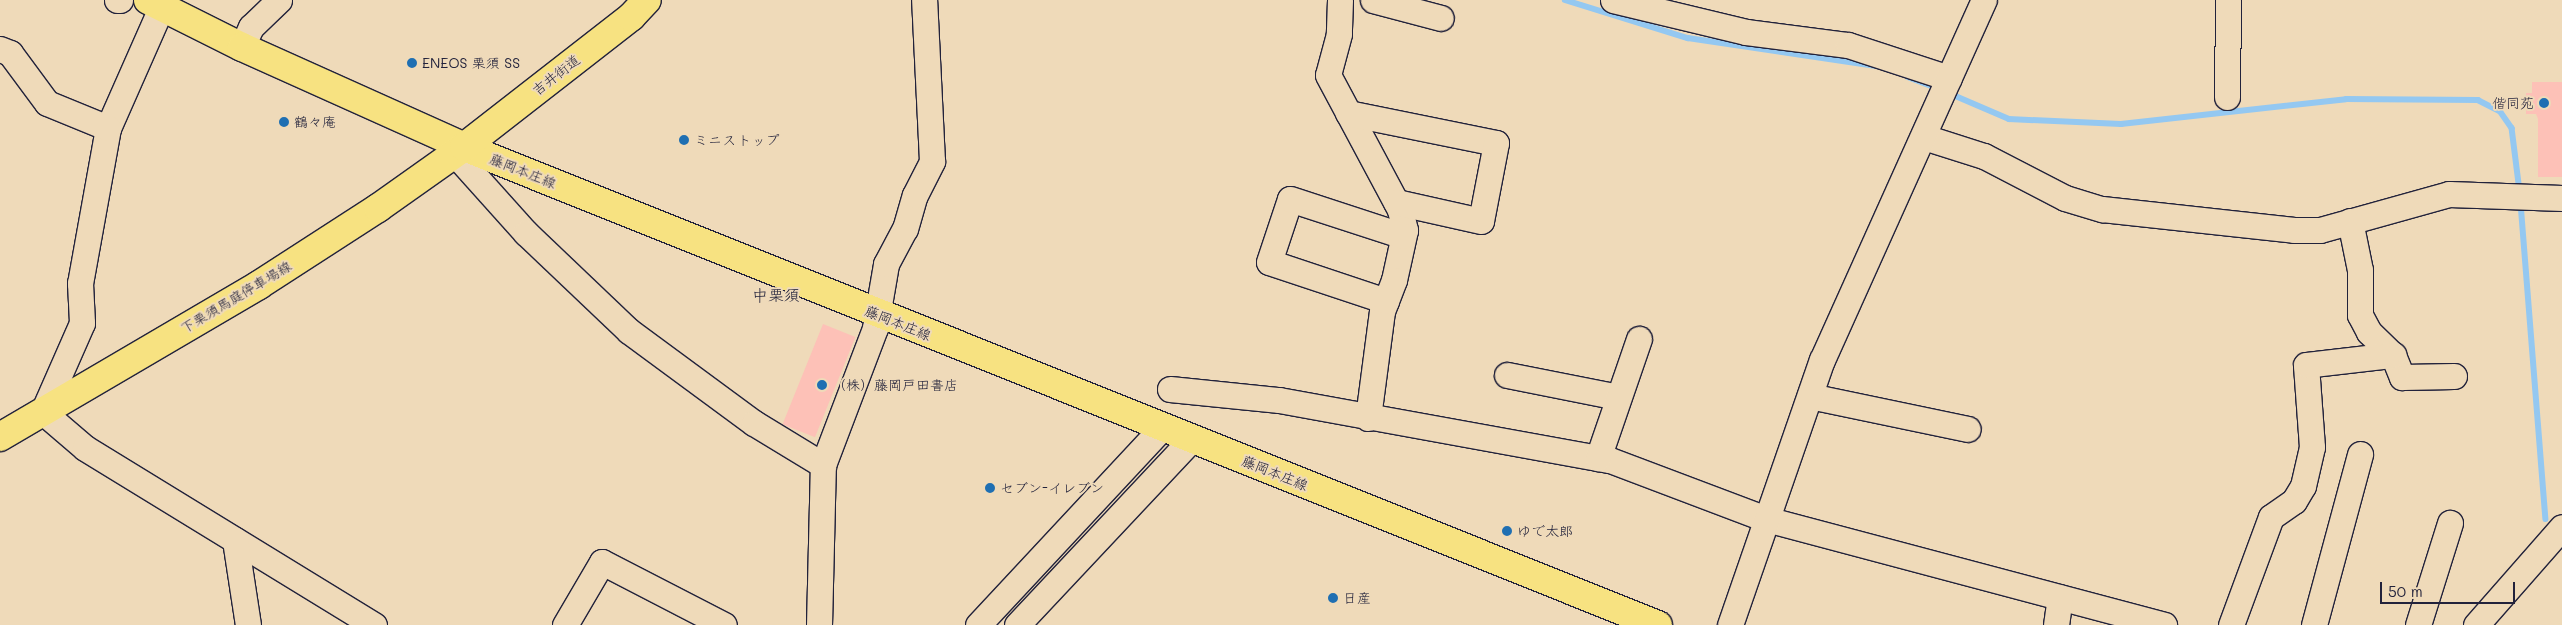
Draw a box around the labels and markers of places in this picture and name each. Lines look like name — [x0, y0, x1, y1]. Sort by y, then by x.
place label: ENEOS 栗須 SS — [422, 55, 520, 71]
marker: ENEOS 栗須 SS — [406, 57, 418, 69]
place label: 偕同苑 — [2492, 95, 2534, 111]
marker: 偕同苑 — [2538, 97, 2550, 109]
place label: 鶴々庵 — [294, 114, 336, 130]
marker: 鶴々庵 — [278, 116, 290, 128]
place label: ミニストップ — [694, 132, 778, 148]
marker: ミニストップ — [678, 134, 690, 146]
place label: （株）藤岡戸田書店 — [832, 377, 958, 393]
marker: （株）藤岡戸田書店 — [816, 379, 828, 391]
place label: セブン-イレブン — [1000, 480, 1104, 496]
marker: セブン-イレブン — [984, 482, 996, 494]
place label: ゆで太郎 — [1517, 523, 1573, 539]
marker: ゆで太郎 — [1501, 525, 1513, 537]
place label: 日産 — [1343, 590, 1371, 606]
marker: 日産 — [1327, 592, 1339, 604]

